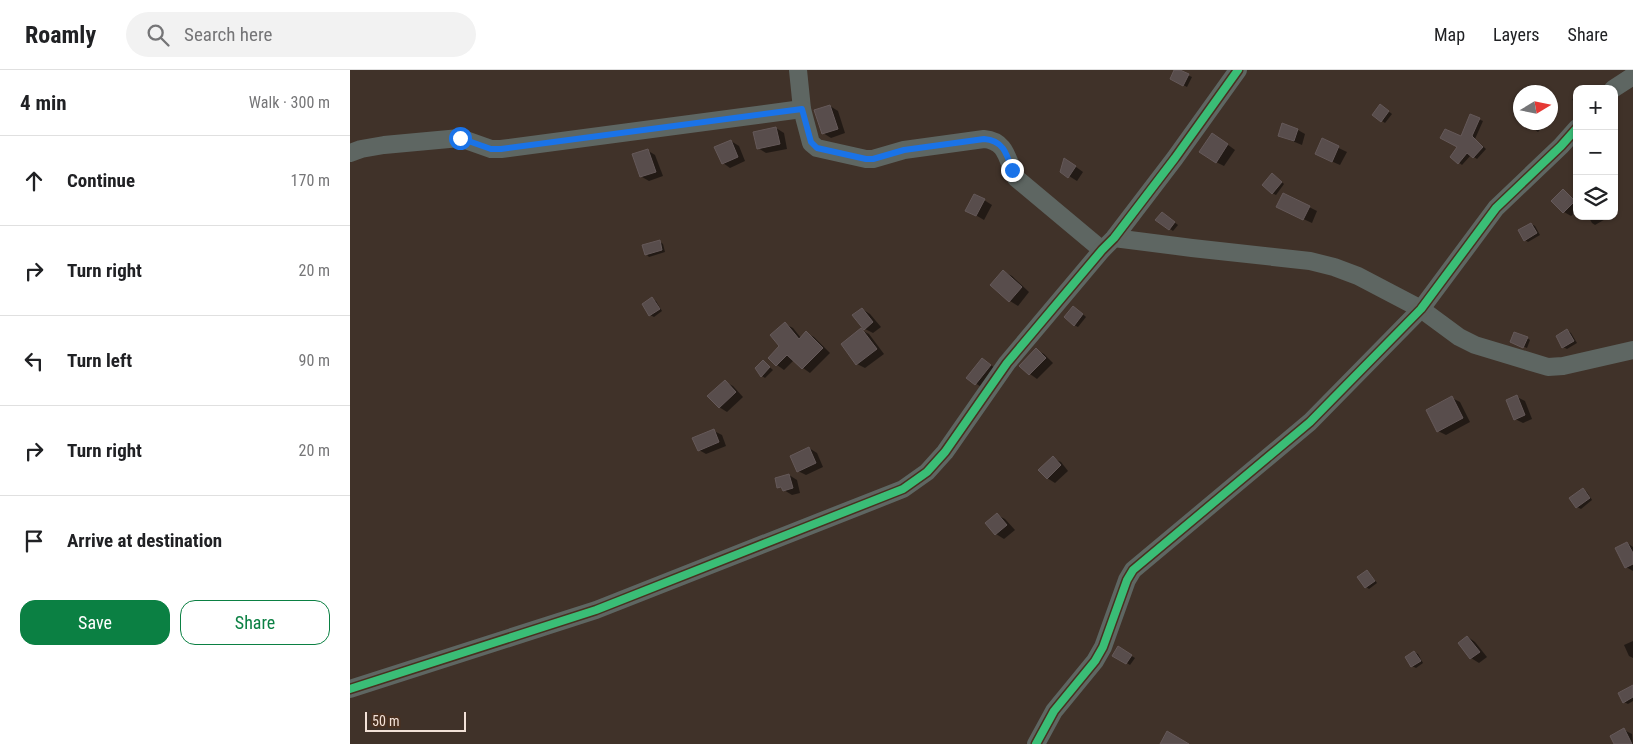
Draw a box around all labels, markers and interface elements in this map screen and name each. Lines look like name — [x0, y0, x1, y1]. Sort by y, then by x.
search box — [126, 12, 476, 57]
text: Roamly — [25, 21, 96, 49]
icon: search — [144, 21, 172, 49]
text: Search here — [184, 23, 272, 46]
text: Map — [1434, 24, 1465, 45]
text: Layers — [1493, 24, 1540, 45]
text: Share — [1568, 24, 1608, 45]
north arrow — [1513, 85, 1558, 130]
map controls — [1573, 85, 1618, 220]
button: + — [1573, 85, 1618, 130]
text: 4 min — [20, 91, 67, 115]
text: Walk · 300 m — [249, 93, 330, 112]
route start — [449, 127, 472, 150]
button: − — [1573, 130, 1618, 175]
route end — [1001, 159, 1024, 182]
icon: ahead — [20, 167, 48, 195]
text: Continue — [67, 169, 135, 192]
text: 170 m — [291, 171, 330, 190]
button: layers — [1573, 175, 1618, 220]
icon: right — [20, 257, 48, 285]
text: Turn right — [67, 259, 142, 282]
text: 20 m — [298, 261, 330, 280]
icon: left — [20, 347, 48, 375]
text: Turn left — [67, 349, 132, 372]
text: 90 m — [298, 351, 330, 370]
icon: right — [20, 437, 48, 465]
text: Turn right — [67, 439, 142, 462]
text: 20 m — [298, 441, 330, 460]
icon: arrive — [20, 527, 48, 555]
text: Arrive at destination — [67, 529, 222, 552]
button: Save — [20, 600, 170, 645]
button: Share — [180, 600, 330, 645]
scale bar — [365, 709, 466, 732]
text: 50 m — [372, 713, 400, 729]

